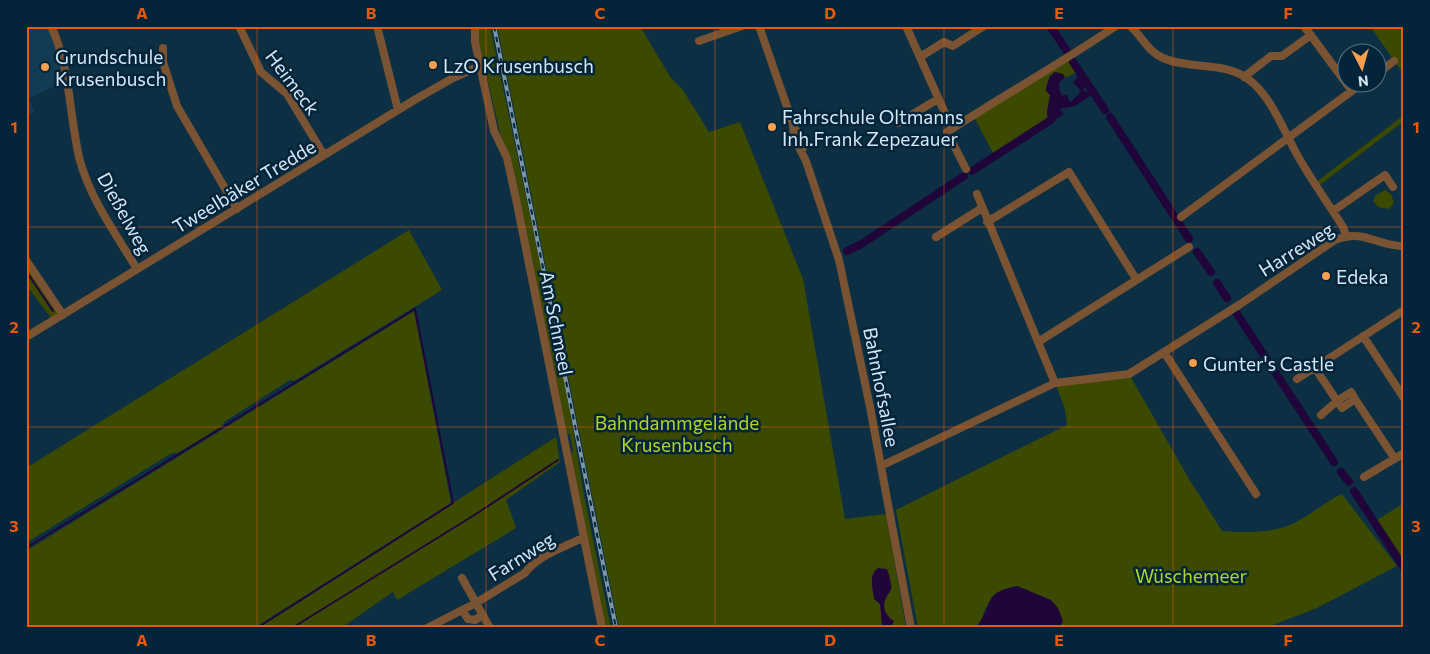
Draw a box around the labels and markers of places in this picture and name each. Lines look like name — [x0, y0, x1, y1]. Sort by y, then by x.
place label: Grundschule Krusenbusch — [55, 45, 166, 90]
place label: LzO Krusenbusch — [443, 54, 594, 77]
marker: LzO Krusenbusch — [427, 59, 439, 71]
marker: Grundschule Krusenbusch — [39, 61, 51, 73]
place label: Fahrschule Oltmanns Inh.Frank Zepezauer — [782, 105, 964, 150]
marker: Fahrschule Oltmanns Inh.Frank Zepezauer — [766, 121, 778, 133]
place label: Edeka — [1336, 265, 1389, 288]
marker: Edeka — [1320, 270, 1332, 282]
place label: Gunter's Castle — [1203, 352, 1334, 375]
marker: Gunter's Castle — [1187, 357, 1199, 369]

